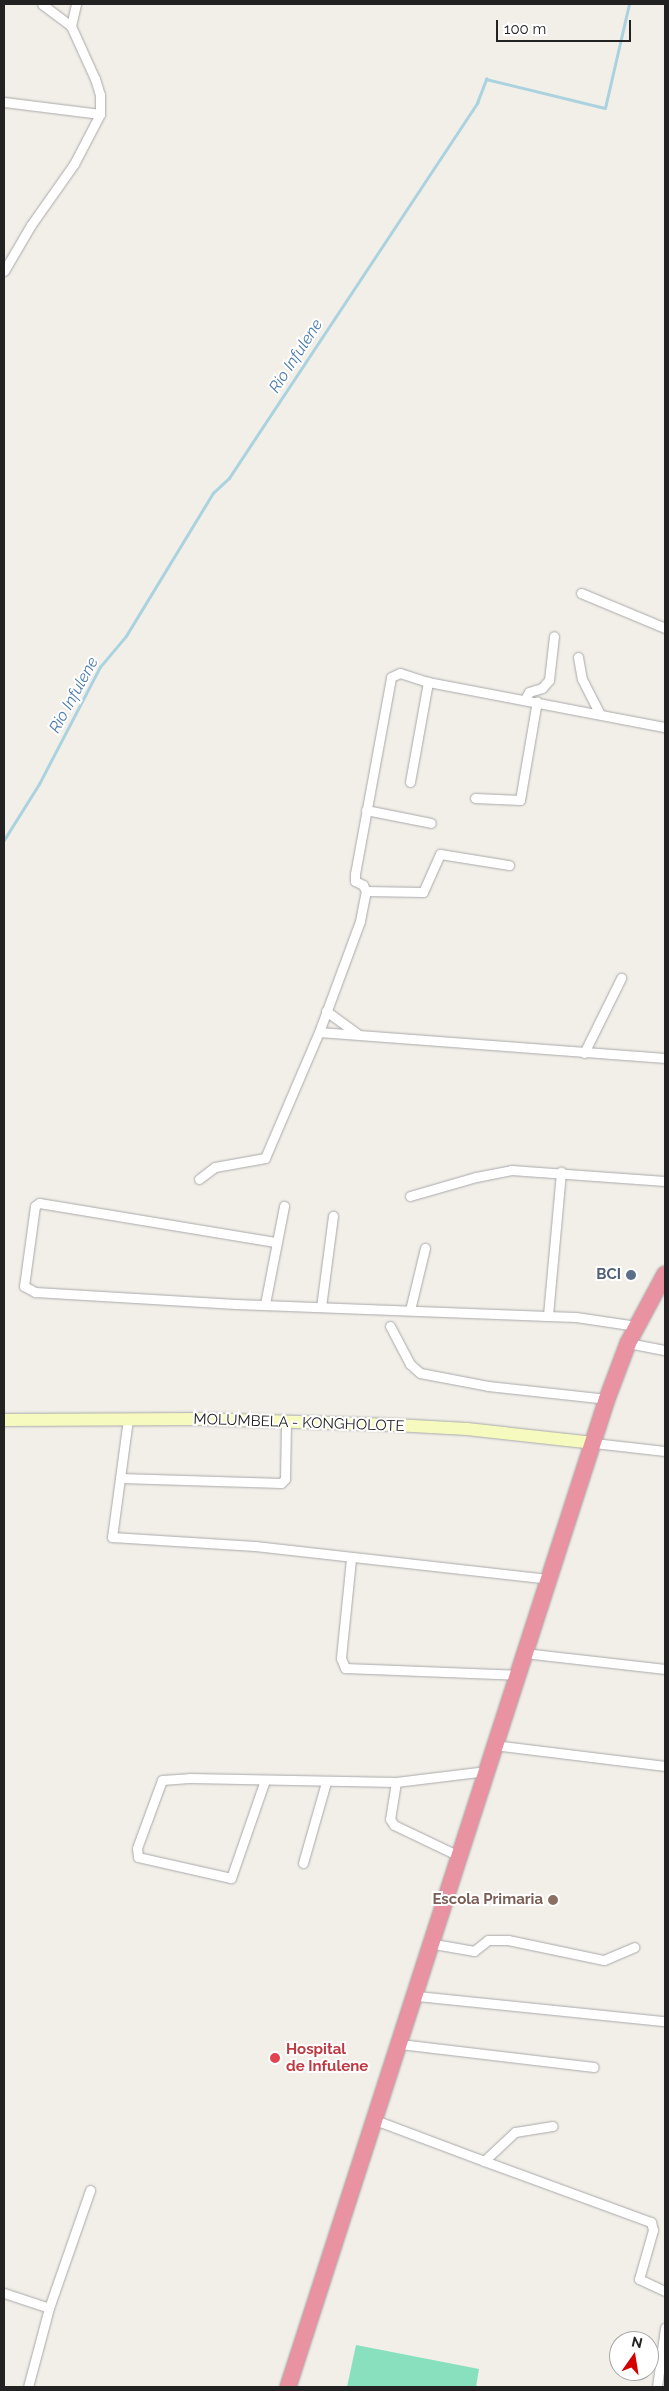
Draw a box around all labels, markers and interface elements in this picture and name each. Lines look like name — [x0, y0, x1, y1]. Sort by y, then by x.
scale bar — [499, 10, 634, 42]
text: 100 m — [504, 20, 546, 38]
water label: Rio Infulene — [265, 316, 327, 396]
water label: Rio Infulene — [45, 654, 103, 736]
place label: BCI — [596, 1266, 621, 1284]
marker: BCI — [625, 1269, 637, 1281]
street label: MOLUMBELA - KONGHOLOTE — [193, 1410, 405, 1436]
place label: Escola Primaria — [432, 1891, 543, 1909]
marker: Escola Primaria — [547, 1894, 559, 1906]
place label: Hospital de Infulene — [286, 2040, 368, 2075]
marker: Hospital de Infulene — [268, 2051, 282, 2065]
north arrow — [609, 2331, 659, 2381]
text: N — [630, 2333, 644, 2351]

